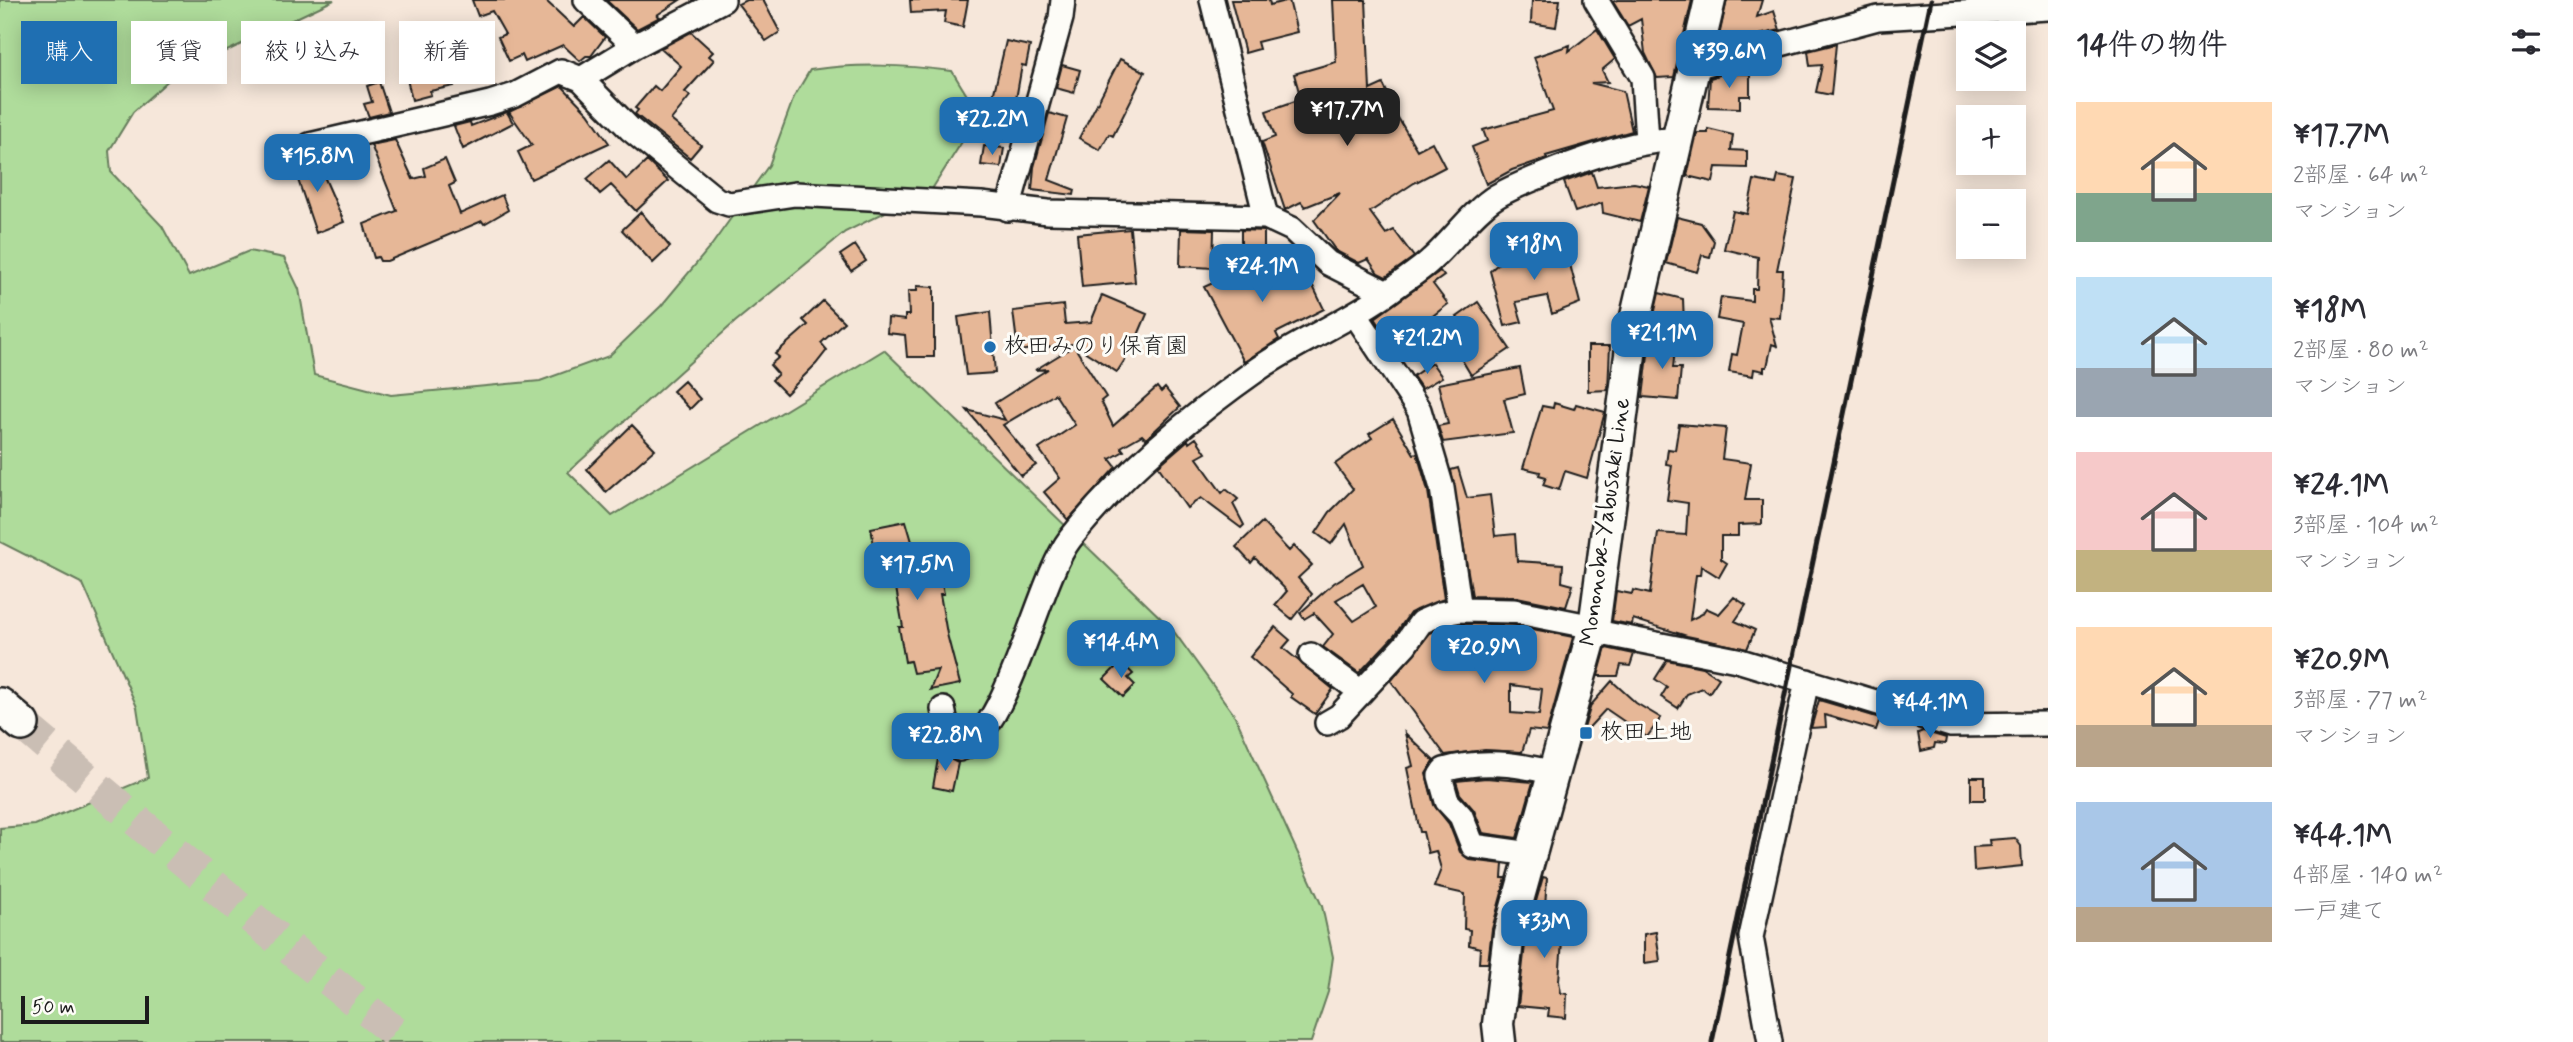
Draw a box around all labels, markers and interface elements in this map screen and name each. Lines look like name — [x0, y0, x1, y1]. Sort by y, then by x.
chip: 購入 — [21, 21, 117, 84]
chip: 賃貸 — [131, 21, 227, 84]
chip: 絞り込み — [241, 21, 385, 84]
chip: 新着 — [399, 21, 495, 84]
map controls — [1956, 21, 2026, 259]
button: layers — [1956, 21, 2026, 91]
icon: filters — [2507, 23, 2545, 61]
text: 14件の物件 — [2076, 26, 2228, 65]
pin: ¥39.6M — [1672, 31, 1786, 90]
text: ¥39.6M — [1692, 38, 1766, 68]
pin: ¥17.7M — [1290, 88, 1404, 148]
text: ¥17.7M — [1310, 96, 1384, 126]
pin: ¥22.2M — [935, 97, 1049, 157]
text: ¥22.2M — [956, 105, 1028, 135]
button: + — [1956, 105, 2026, 175]
text: ¥17.7M — [2293, 116, 2390, 155]
icon: home — [2132, 130, 2216, 214]
pin: ¥15.8M — [260, 134, 374, 194]
text: ¥15.8M — [280, 142, 354, 172]
text: 2部屋 · 64 m² — [2293, 161, 2428, 191]
button: − — [1956, 189, 2026, 259]
text: マンション — [2293, 197, 2407, 227]
pin: ¥18M — [1493, 222, 1575, 282]
text: ¥18M — [1506, 230, 1562, 260]
pin: ¥24.1M — [1205, 244, 1319, 304]
text: ¥24.1M — [1225, 252, 1299, 282]
text: ¥18M — [2293, 291, 2366, 330]
icon: home — [2132, 305, 2216, 389]
pin: ¥21.1M — [1605, 312, 1719, 371]
pin: ¥21.2M — [1370, 316, 1484, 376]
text: ¥21.1M — [1627, 319, 1697, 349]
text: ¥21.2M — [1392, 324, 1462, 354]
place label: 枚田みのり保育園 — [1004, 332, 1188, 362]
text: 2部屋 · 80 m² — [2293, 336, 2429, 366]
marker: 枚田みのり保育園 — [982, 339, 998, 355]
text: マンション — [2293, 372, 2407, 402]
street label: Mononobe-Yabusaki Line — [1574, 396, 1638, 648]
text: ¥24.1M — [2293, 466, 2389, 505]
icon: home — [2132, 480, 2216, 564]
text: 3部屋 · 104 m² — [2293, 511, 2439, 541]
pin: ¥17.5M — [860, 542, 974, 602]
text: マンション — [2293, 547, 2407, 577]
text: ¥17.5M — [880, 550, 954, 580]
pin: ¥14.4M — [1064, 620, 1178, 680]
pin: ¥20.9M — [1427, 626, 1541, 685]
text: ¥14.4M — [1083, 628, 1159, 658]
text: ¥20.9M — [1447, 633, 1521, 663]
text: ¥20.9M — [2293, 641, 2389, 680]
icon: home — [2132, 655, 2216, 739]
pin: ¥44.1M — [1873, 680, 1987, 740]
text: 3部屋 · 77 m² — [2293, 686, 2427, 716]
text: ¥44.1M — [1892, 688, 1968, 718]
pin: ¥22.8M — [888, 714, 1002, 773]
place label: 枚田上地 — [1600, 718, 1692, 748]
text: ¥22.8M — [908, 721, 982, 751]
text: マンション — [2293, 722, 2407, 752]
marker: 枚田上地 — [1578, 725, 1594, 741]
text: ¥44.1M — [2293, 816, 2392, 855]
icon: home — [2132, 830, 2216, 914]
text: 4部屋 · 140 m² — [2293, 861, 2443, 891]
text: 一戸建て — [2293, 897, 2385, 927]
pin: ¥33M — [1503, 900, 1585, 960]
text: ¥33M — [1517, 908, 1571, 938]
scale bar — [21, 993, 149, 1025]
text: 50 m — [32, 995, 75, 1020]

